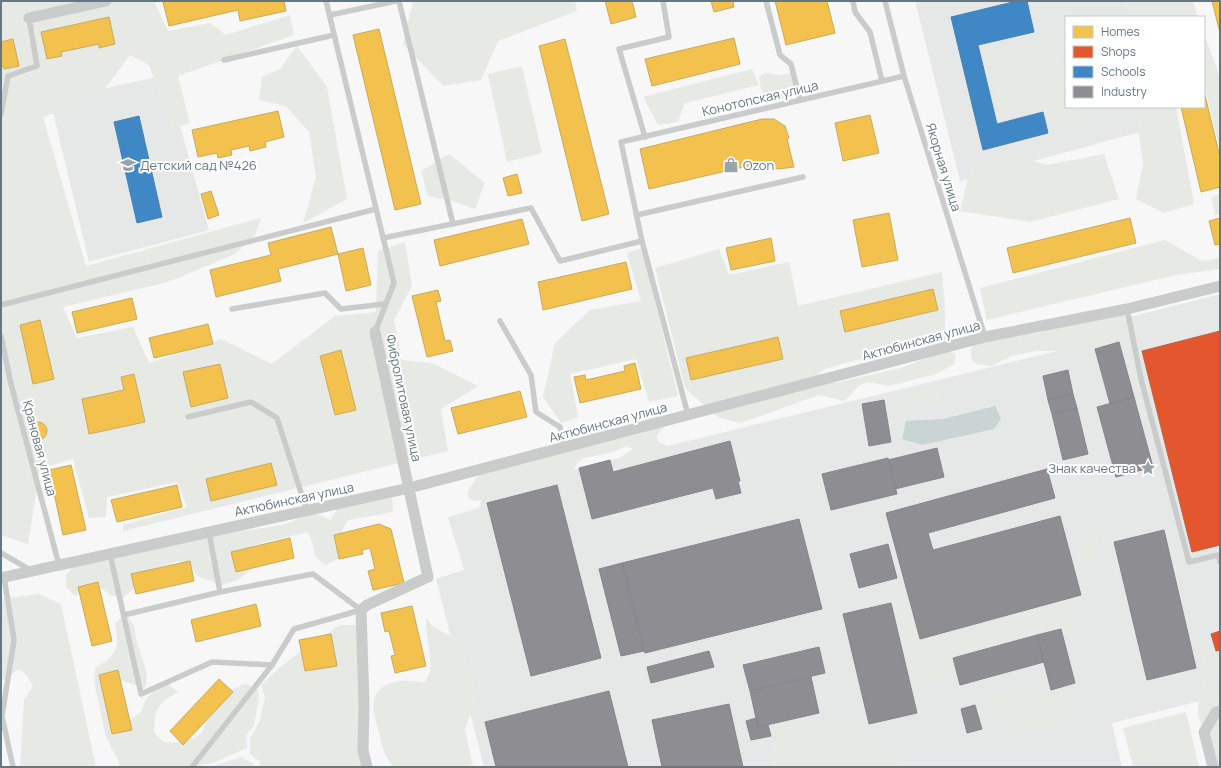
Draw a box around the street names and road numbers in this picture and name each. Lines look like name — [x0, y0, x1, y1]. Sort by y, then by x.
street label: Конотопская улица — [700, 76, 820, 120]
street label: Якорная улица — [922, 121, 966, 213]
street label: Актюбинская улица — [860, 316, 982, 364]
street label: Фибролитовая улица — [382, 333, 426, 463]
street label: Крановая улица — [19, 398, 61, 498]
street label: Актюбинская улица — [547, 398, 669, 446]
street label: Актюбинская улица — [233, 478, 355, 520]

